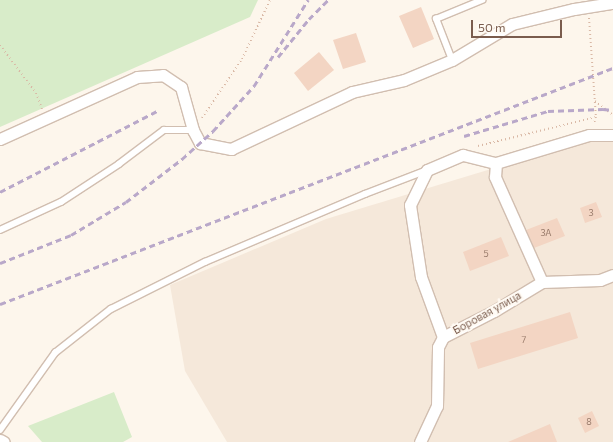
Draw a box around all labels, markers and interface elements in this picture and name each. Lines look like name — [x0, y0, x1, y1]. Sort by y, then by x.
scale bar — [473, 12, 564, 38]
text: 50 m — [478, 20, 506, 34]
house number: 3 — [588, 208, 594, 218]
house number: 3А — [540, 228, 552, 238]
house number: 5 — [483, 249, 489, 259]
street label: Боровая улица — [451, 289, 523, 337]
house number: 7 — [522, 335, 526, 345]
house number: 8 — [586, 417, 592, 427]

